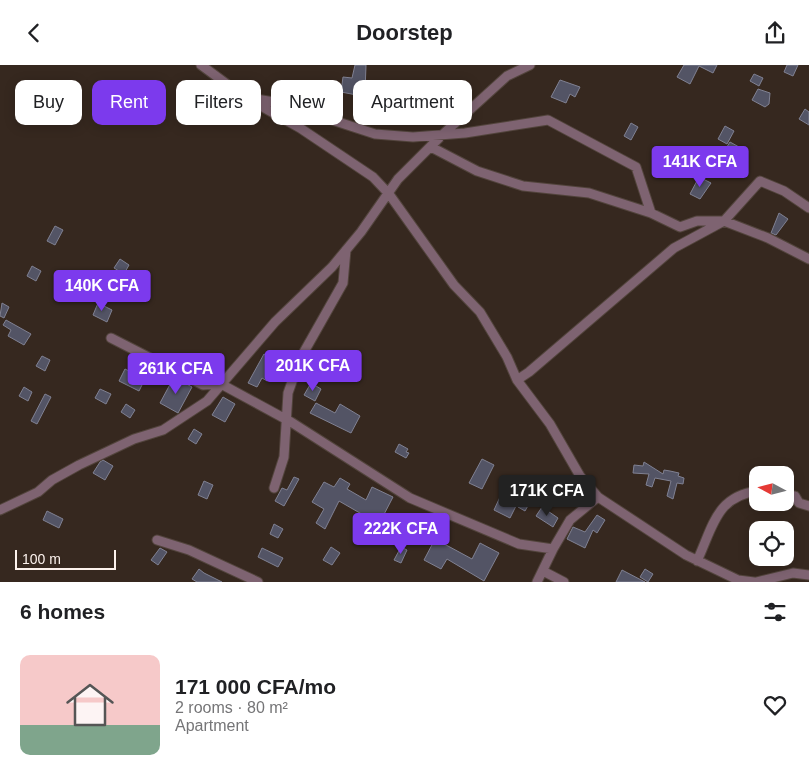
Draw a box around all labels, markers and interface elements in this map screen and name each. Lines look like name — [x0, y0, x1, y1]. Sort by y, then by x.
icon: back — [20, 19, 48, 47]
icon: share — [761, 19, 789, 47]
text: Doorstep — [356, 20, 453, 45]
chip: Buy — [15, 80, 82, 125]
chip: Rent — [92, 80, 166, 125]
chip: Filters — [176, 80, 261, 125]
chip: New — [271, 80, 343, 125]
chip: Apartment — [353, 80, 472, 125]
pin: 141K CFA — [648, 145, 752, 188]
text: 141K CFA — [663, 153, 737, 170]
pin: 140K CFA — [50, 269, 154, 312]
text: 140K CFA — [65, 277, 139, 294]
pin: 201K CFA — [261, 349, 365, 392]
pin: 261K CFA — [124, 353, 228, 395]
text: 201K CFA — [276, 357, 350, 374]
text: 261K CFA — [139, 360, 213, 377]
north arrow — [749, 466, 794, 511]
map controls — [749, 466, 794, 566]
pin: 171K CFA — [495, 475, 599, 517]
text: 171K CFA — [510, 482, 584, 499]
pin: 222K CFA — [349, 513, 453, 555]
text: 222K CFA — [364, 520, 438, 537]
button: locate — [749, 521, 794, 566]
scale bar — [15, 547, 116, 570]
text: 100 m — [22, 551, 61, 567]
icon: filters — [761, 598, 789, 626]
text: 6 homes — [20, 600, 105, 623]
icon: home — [60, 675, 120, 735]
text: 171 000 CFA/mo — [175, 675, 336, 698]
icon: heart — [761, 691, 789, 719]
text: 2 rooms · 80 m² — [175, 699, 288, 716]
text: Apartment — [175, 717, 249, 734]

